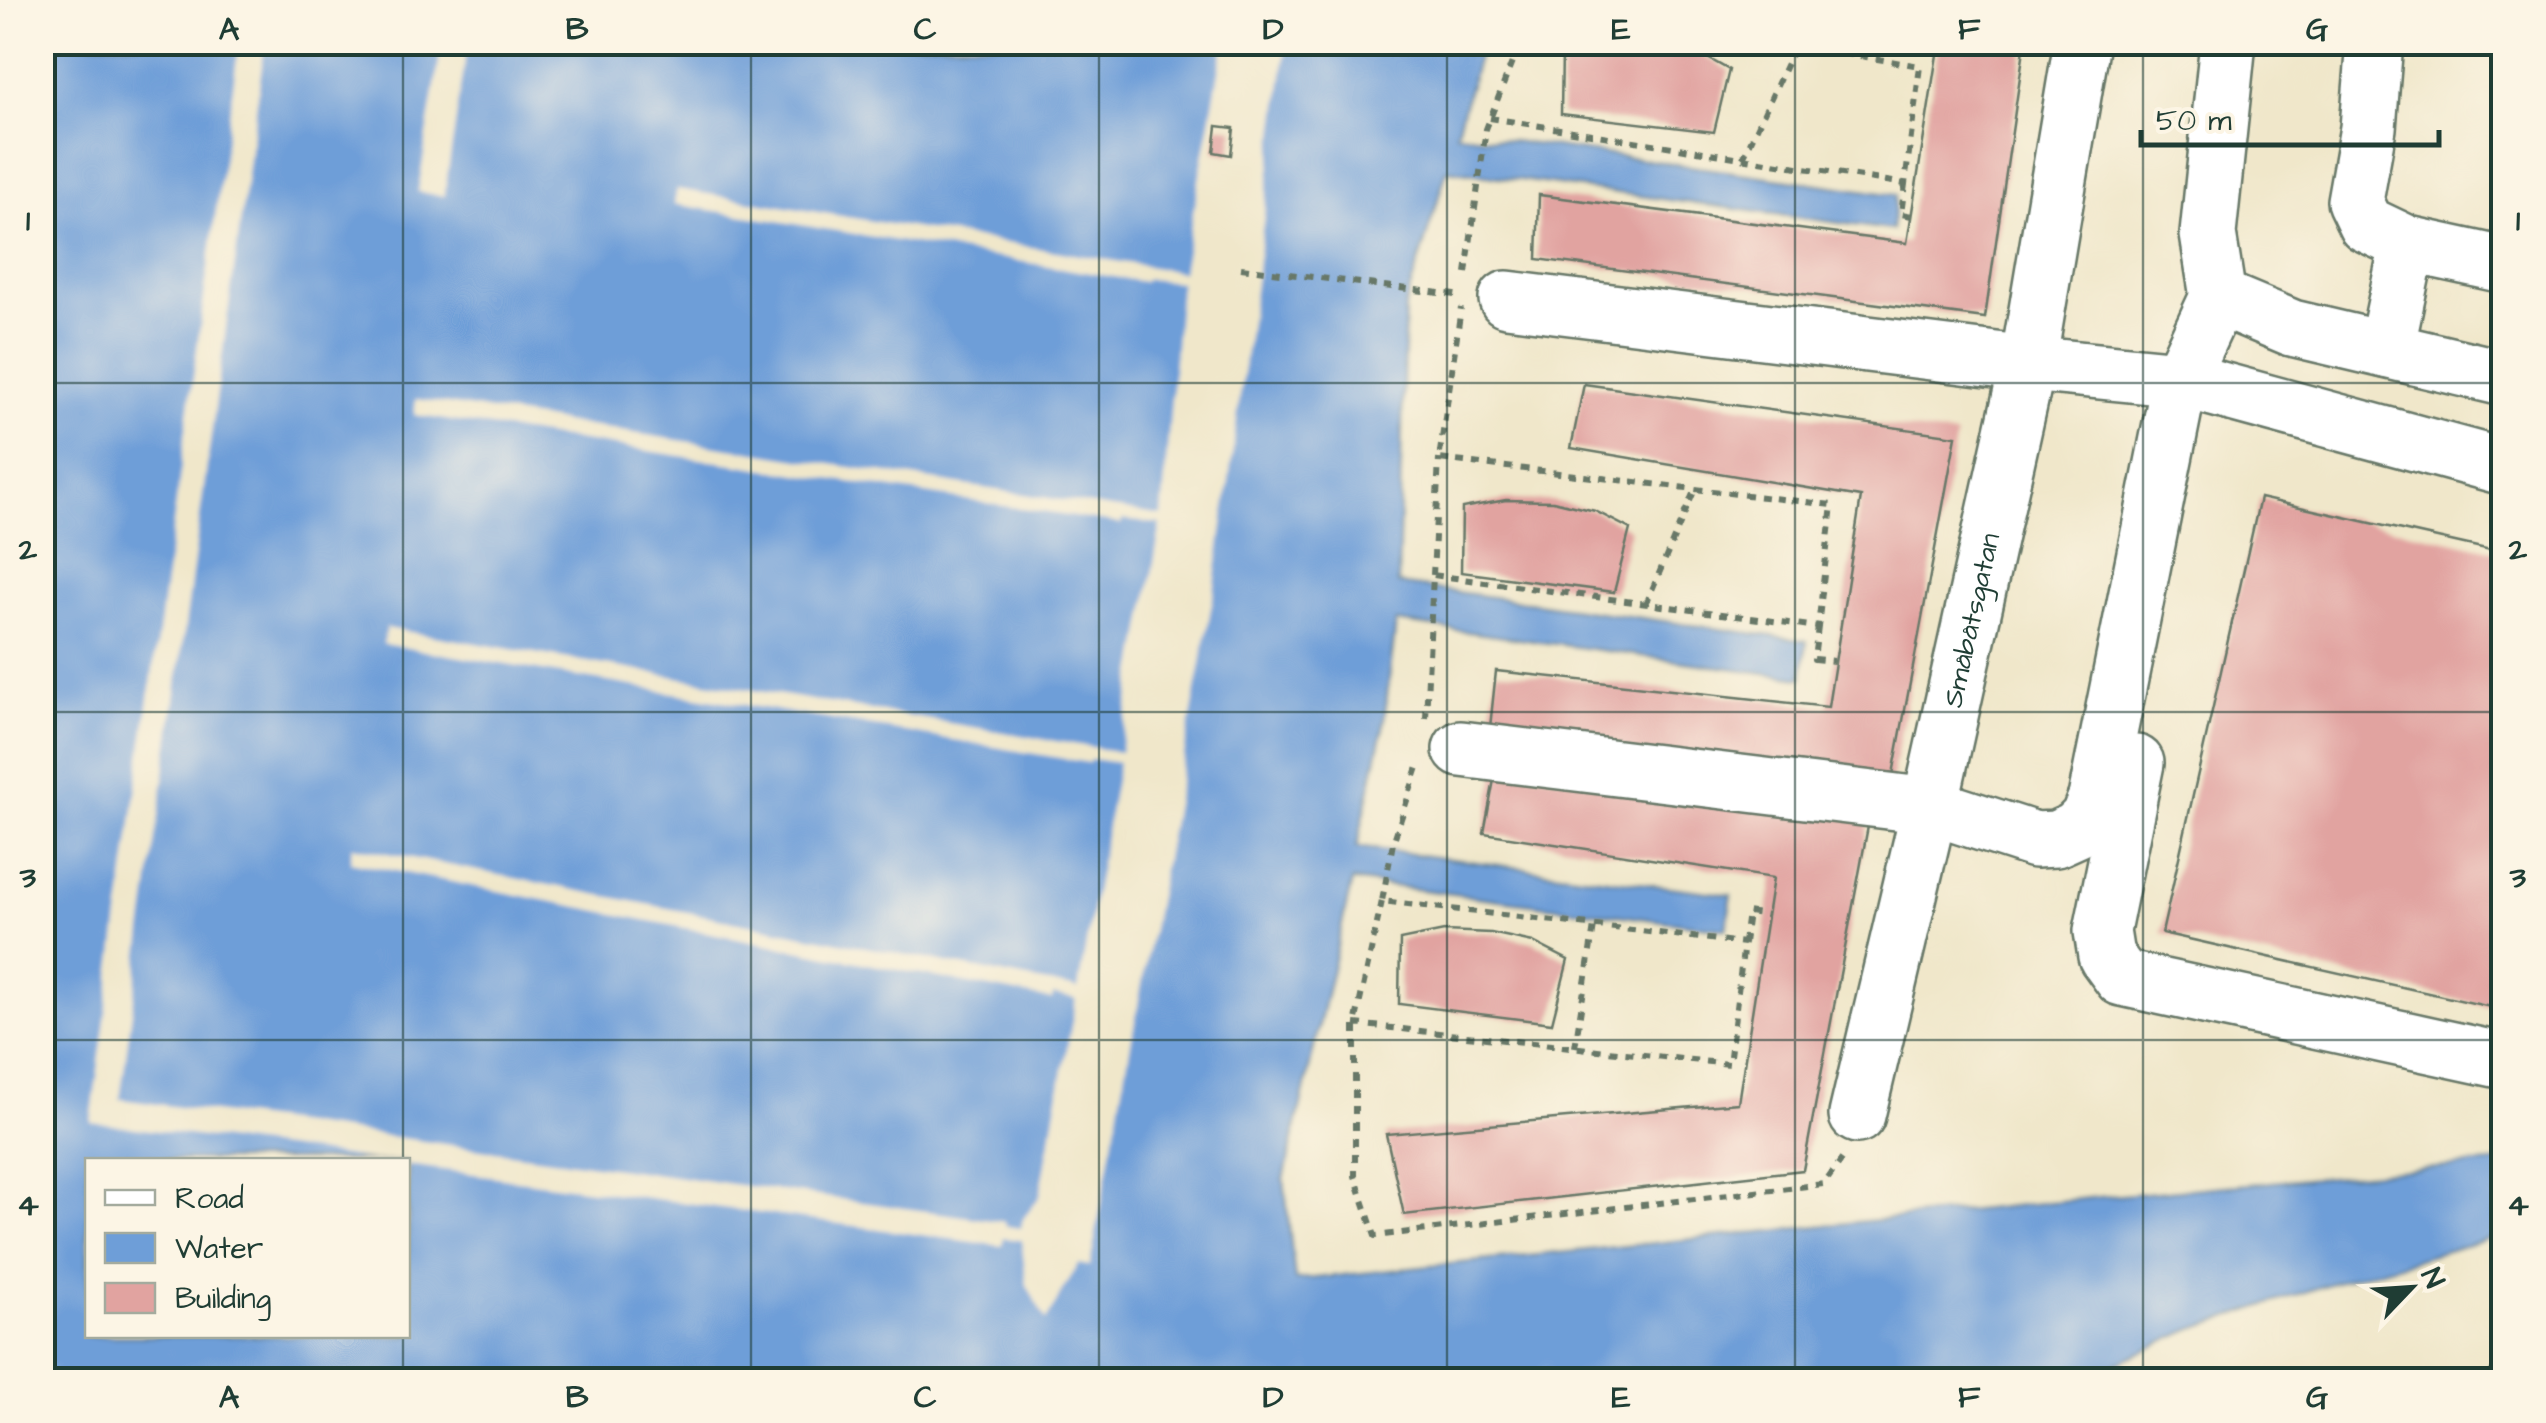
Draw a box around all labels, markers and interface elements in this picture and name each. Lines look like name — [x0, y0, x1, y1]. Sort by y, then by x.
text: A — [219, 7, 240, 52]
text: B — [566, 7, 589, 52]
text: C — [914, 7, 937, 52]
text: D — [1263, 7, 1284, 52]
text: E — [1612, 7, 1631, 52]
text: F — [1958, 7, 1981, 52]
text: G — [2306, 7, 2329, 52]
scale bar — [2141, 85, 2438, 147]
text: 50 m — [2156, 100, 2232, 142]
text: 1 — [26, 198, 30, 243]
text: 1 — [2516, 198, 2520, 243]
text: 2 — [18, 527, 38, 572]
text: 2 — [2508, 527, 2528, 572]
street label: Småbåtsgatan — [1933, 529, 2010, 711]
text: 3 — [19, 855, 37, 900]
text: 3 — [2509, 855, 2527, 900]
legend — [85, 1158, 410, 1338]
text: Road — [175, 1178, 244, 1220]
text: 4 — [17, 1183, 39, 1228]
text: 4 — [2507, 1183, 2529, 1228]
text: Water — [175, 1228, 263, 1270]
north arrow — [2361, 1238, 2461, 1338]
text: N — [2411, 1262, 2454, 1295]
text: Building — [175, 1278, 271, 1321]
text: A — [219, 1375, 240, 1420]
text: B — [566, 1375, 589, 1420]
text: C — [914, 1375, 937, 1420]
text: D — [1263, 1375, 1284, 1420]
text: E — [1612, 1375, 1631, 1420]
text: F — [1958, 1375, 1981, 1420]
text: G — [2306, 1375, 2329, 1420]

